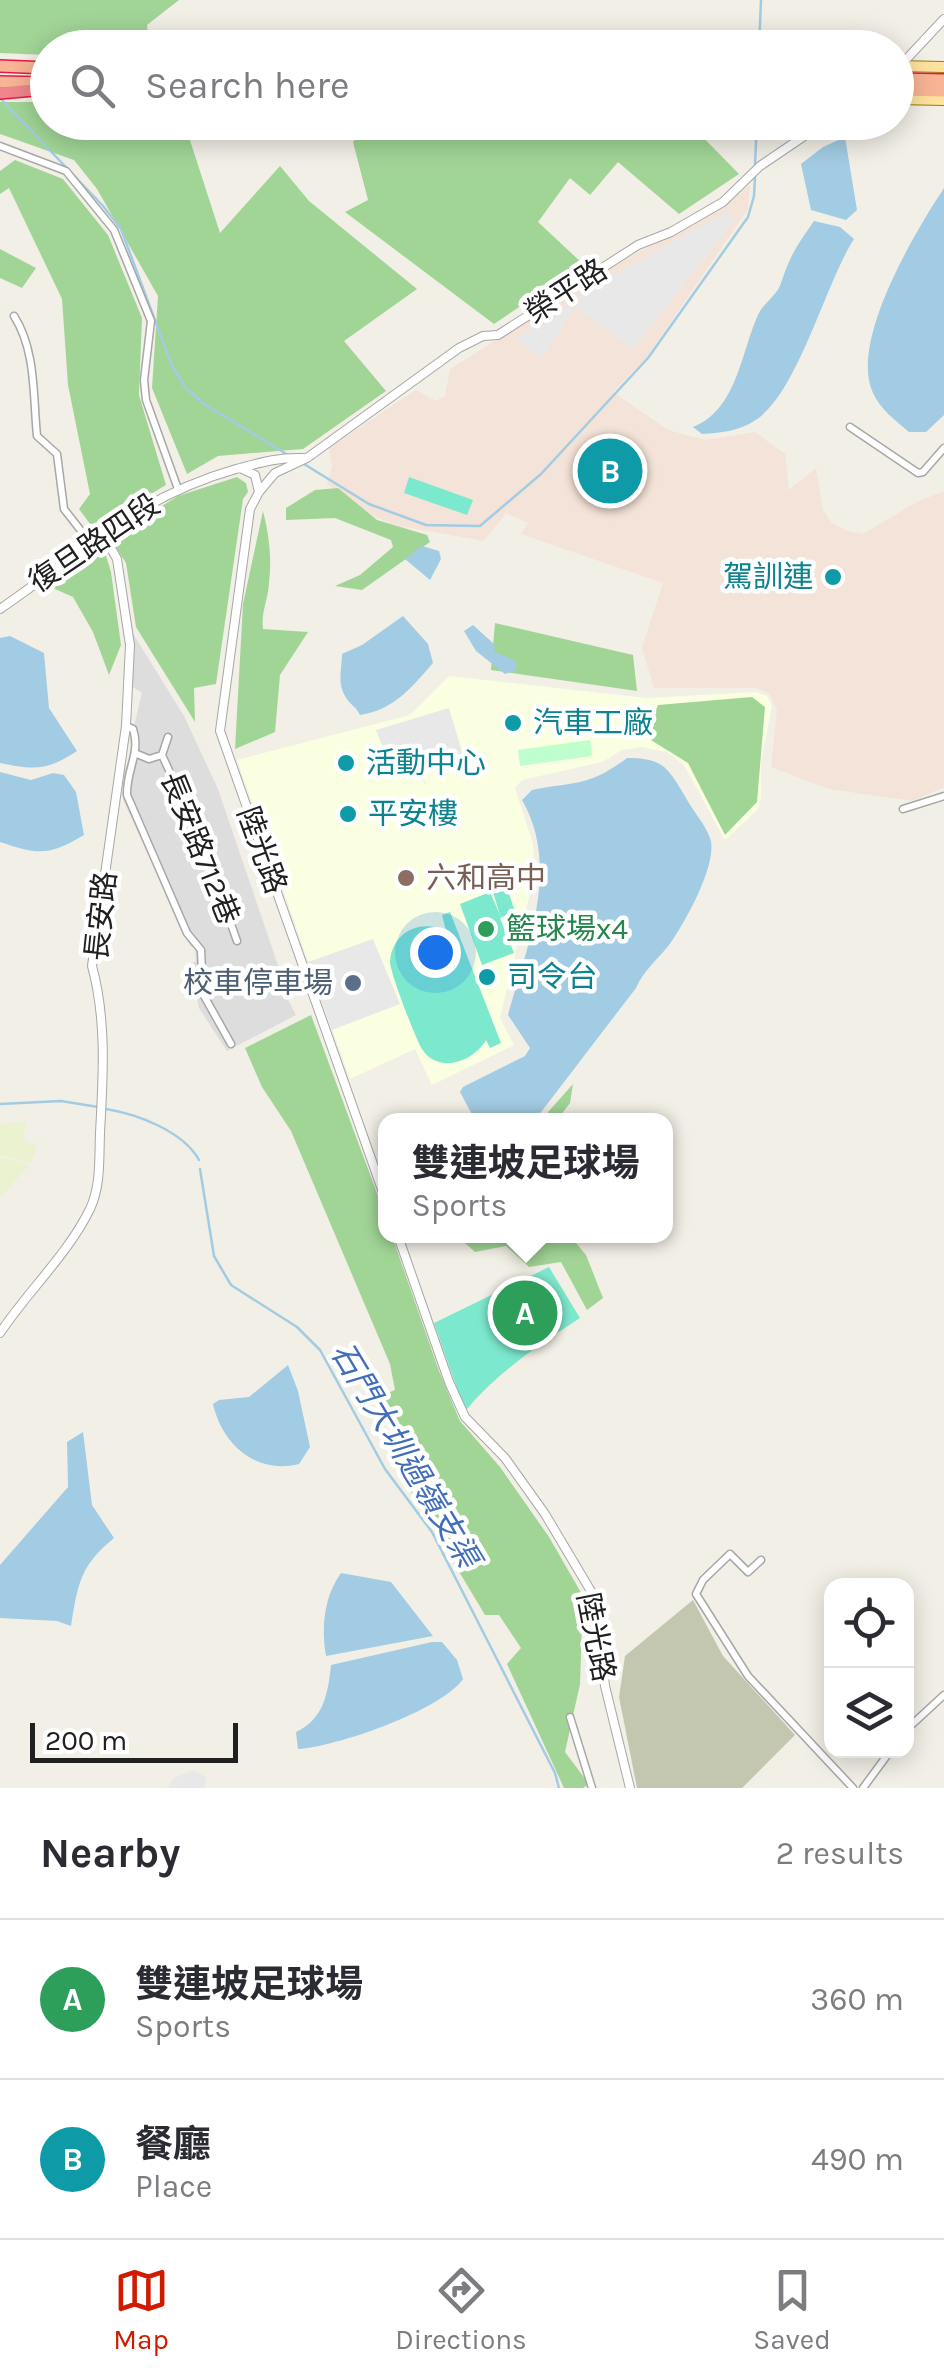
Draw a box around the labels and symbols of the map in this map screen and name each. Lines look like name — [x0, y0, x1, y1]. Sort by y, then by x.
street label: 榮平路 — [518, 251, 614, 331]
pin: B — [578, 434, 642, 508]
street label: 復旦路四段 — [22, 486, 166, 600]
place label: 駕訓連 — [723, 559, 813, 595]
marker: 駕訓連 — [822, 566, 844, 588]
place label: 汽車工廠 — [533, 705, 653, 741]
marker: 汽車工廠 — [502, 712, 524, 734]
place label: 活動中心 — [366, 745, 486, 781]
marker: 活動中心 — [335, 752, 357, 774]
street label: 長安路712巷 — [153, 766, 247, 930]
place label: 平安樓 — [368, 796, 458, 832]
street label: 陸光路 — [230, 802, 294, 898]
marker: 平安樓 — [337, 803, 359, 825]
place label: 六和高中 — [426, 860, 546, 896]
marker: 六和高中 — [395, 867, 417, 889]
street label: 長安路 — [78, 869, 124, 963]
place label: 籃球場x4 — [506, 911, 628, 947]
marker: 籃球場x4 — [475, 918, 497, 940]
your location — [410, 927, 461, 978]
place label: 司令台 — [507, 959, 597, 995]
place label: 校車停車場 — [183, 965, 333, 1001]
marker: 司令台 — [476, 966, 498, 988]
marker: 校車停車場 — [342, 972, 364, 994]
pin: A — [492, 1276, 558, 1350]
water label: 石門大圳過嶺支渠 — [323, 1336, 489, 1578]
street label: 陸光路 — [570, 1589, 622, 1685]
scale bar — [30, 1718, 238, 1762]

